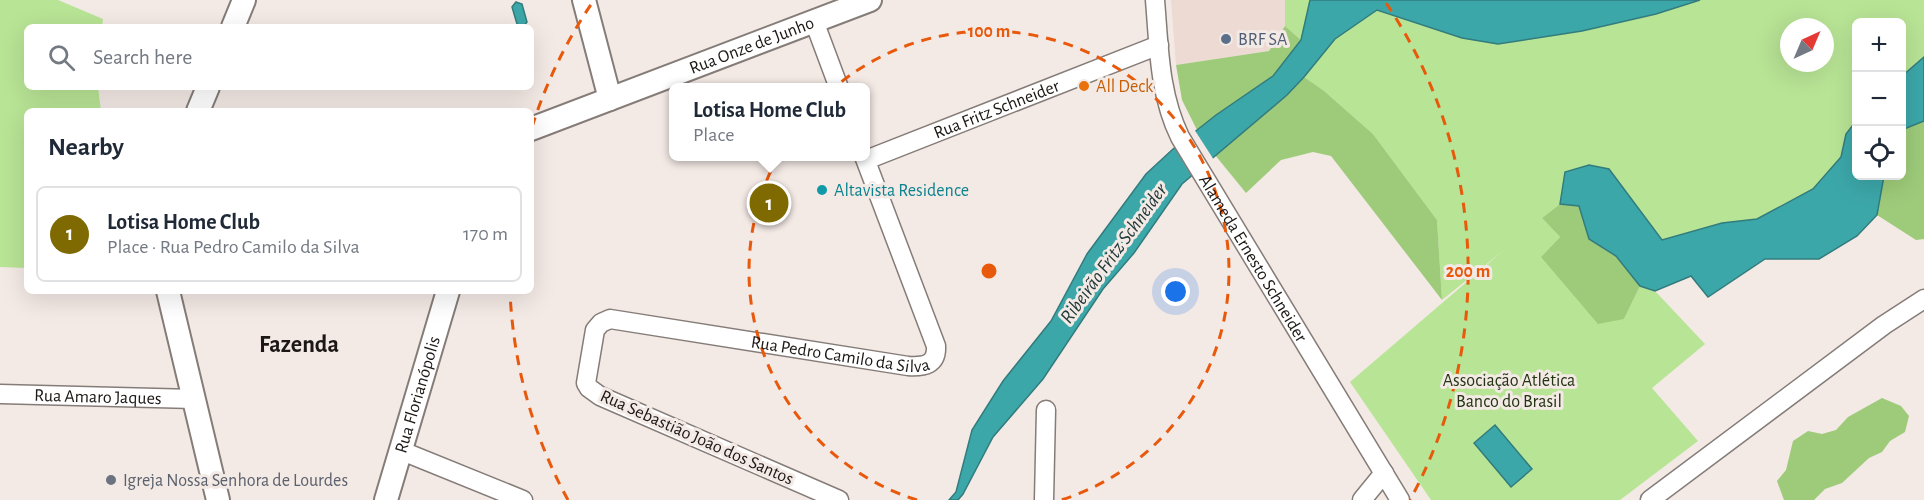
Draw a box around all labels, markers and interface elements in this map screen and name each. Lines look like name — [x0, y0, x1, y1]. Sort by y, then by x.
street label: Rua Onze de Junho — [687, 14, 817, 78]
north arrow — [1780, 18, 1834, 72]
map controls — [1852, 18, 1906, 180]
button: + — [1852, 18, 1906, 72]
text: 100 m — [968, 23, 1010, 41]
search box — [24, 24, 534, 90]
place label: BRF SA — [1238, 31, 1288, 49]
marker: BRF SA — [1219, 32, 1233, 46]
icon: search — [45, 41, 78, 74]
text: Search here — [93, 46, 192, 68]
button: − — [1852, 72, 1906, 126]
street label: Rua Fritz Schneider — [931, 77, 1062, 143]
place label: All Deck — [1096, 78, 1154, 96]
marker: All Deck — [1077, 79, 1091, 93]
popup — [669, 83, 870, 161]
text: Lotisa Home Club — [693, 99, 846, 121]
text: Place — [693, 125, 734, 145]
button: locate — [1852, 126, 1906, 180]
text: Nearby — [48, 134, 124, 160]
street label: Alameda Ernesto Schneider — [1195, 172, 1310, 346]
pin: 1 — [750, 180, 788, 226]
water label: Ribeirão Fritz Schneider — [1057, 180, 1171, 327]
place label: Altavista Residence — [834, 182, 969, 200]
marker: Altavista Residence — [815, 183, 829, 197]
text: Lotisa Home Club — [107, 211, 260, 233]
text: 1 — [66, 224, 73, 244]
text: 170 m — [463, 224, 508, 244]
text: Place · Rua Pedro Camilo da Silva — [107, 237, 360, 257]
centre of rings — [979, 261, 999, 281]
text: 200 m — [1446, 263, 1490, 281]
your location — [1161, 277, 1190, 306]
district label: Fazenda — [259, 333, 339, 357]
street label: Rua Pedro Camilo da Silva — [750, 333, 932, 376]
street label: Rua Florianópolis — [392, 334, 444, 455]
park label: Associação Atlética Banco do Brasil — [1443, 372, 1575, 411]
street label: Rua Amaro Jaques — [34, 387, 162, 408]
street label: Rua Sebastião João dos Santos — [597, 387, 796, 489]
place label: Igreja Nossa Senhora de Lourdes — [123, 472, 348, 490]
marker: Igreja Nossa Senhora de Lourdes — [104, 473, 118, 487]

